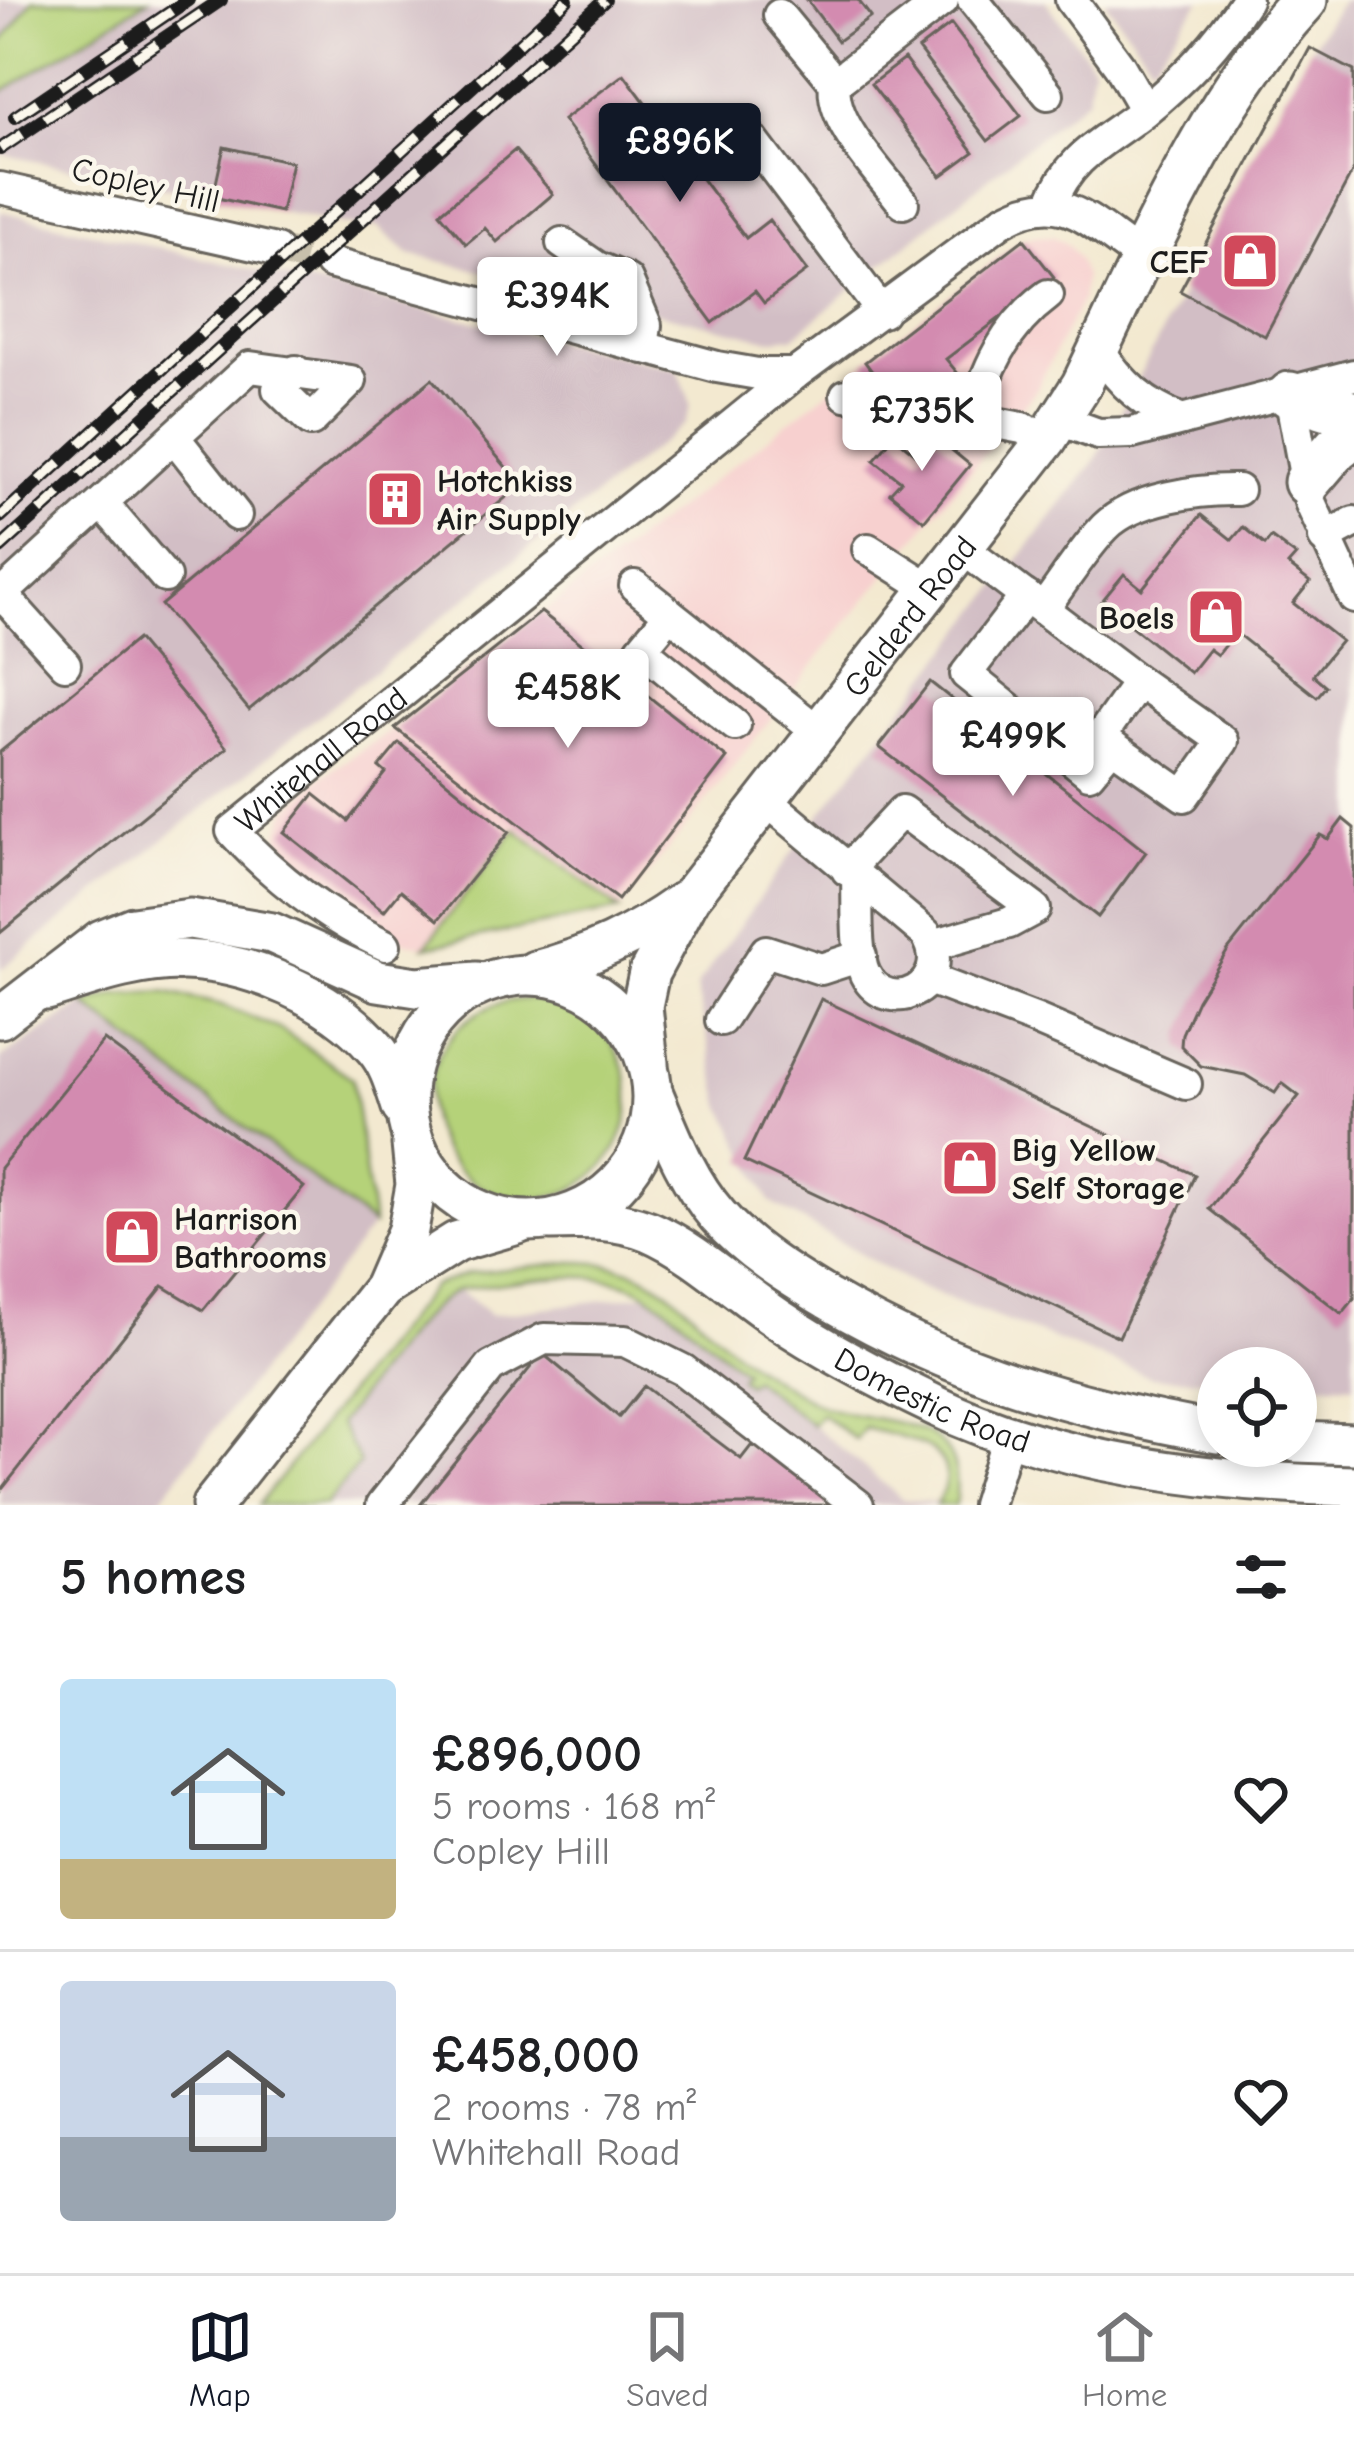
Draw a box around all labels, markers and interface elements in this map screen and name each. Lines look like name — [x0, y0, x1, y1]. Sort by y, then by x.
pin: £896K — [596, 103, 764, 205]
text: £896K — [626, 119, 734, 164]
street label: Copley Hill — [68, 150, 223, 220]
shop icon: CEF — [1219, 230, 1281, 292]
place label: CEF — [1149, 243, 1208, 281]
pin: £394K — [473, 257, 641, 359]
text: £394K — [504, 273, 610, 318]
pin: £735K — [838, 372, 1006, 474]
text: £735K — [869, 388, 975, 433]
place label: Hotchkiss Air Supply — [437, 462, 582, 538]
building icon: Hotchkiss Air Supply — [364, 468, 426, 530]
street label: Gelderd Road — [836, 528, 984, 704]
shop icon: Boels — [1185, 586, 1247, 648]
place label: Boels — [1099, 599, 1174, 637]
pin: £458K — [484, 649, 652, 751]
text: £458K — [515, 665, 621, 710]
street label: Whitehall Road — [227, 679, 415, 841]
pin: £499K — [929, 697, 1097, 799]
text: £499K — [960, 713, 1066, 758]
place label: Big Yellow Self Storage — [1012, 1131, 1185, 1207]
shop icon: Big Yellow Self Storage — [939, 1137, 1001, 1199]
place label: Harrison Bathrooms — [174, 1200, 326, 1276]
shop icon: Harrison Bathrooms — [101, 1206, 163, 1268]
street label: Domestic Road — [828, 1340, 1035, 1461]
map controls — [1197, 1347, 1317, 1467]
button: locate — [1197, 1347, 1317, 1467]
icon: filters — [1228, 1544, 1294, 1610]
text: 5 homes — [60, 1548, 246, 1607]
text: £896,000 — [432, 1725, 642, 1784]
icon: home — [156, 1727, 300, 1871]
icon: heart — [1228, 1766, 1294, 1832]
text: 5 rooms · 168 m² — [432, 1784, 715, 1829]
text: Copley Hill — [432, 1829, 610, 1874]
text: £458,000 — [432, 2026, 640, 2085]
icon: home — [156, 2029, 300, 2173]
icon: heart — [1228, 2068, 1294, 2134]
text: 2 rooms · 78 m² — [432, 2085, 696, 2130]
text: Whitehall Road — [432, 2130, 680, 2175]
tab: Map — [187, 2304, 253, 2414]
tab: Saved — [626, 2304, 709, 2414]
tab: Home — [1082, 2304, 1167, 2414]

